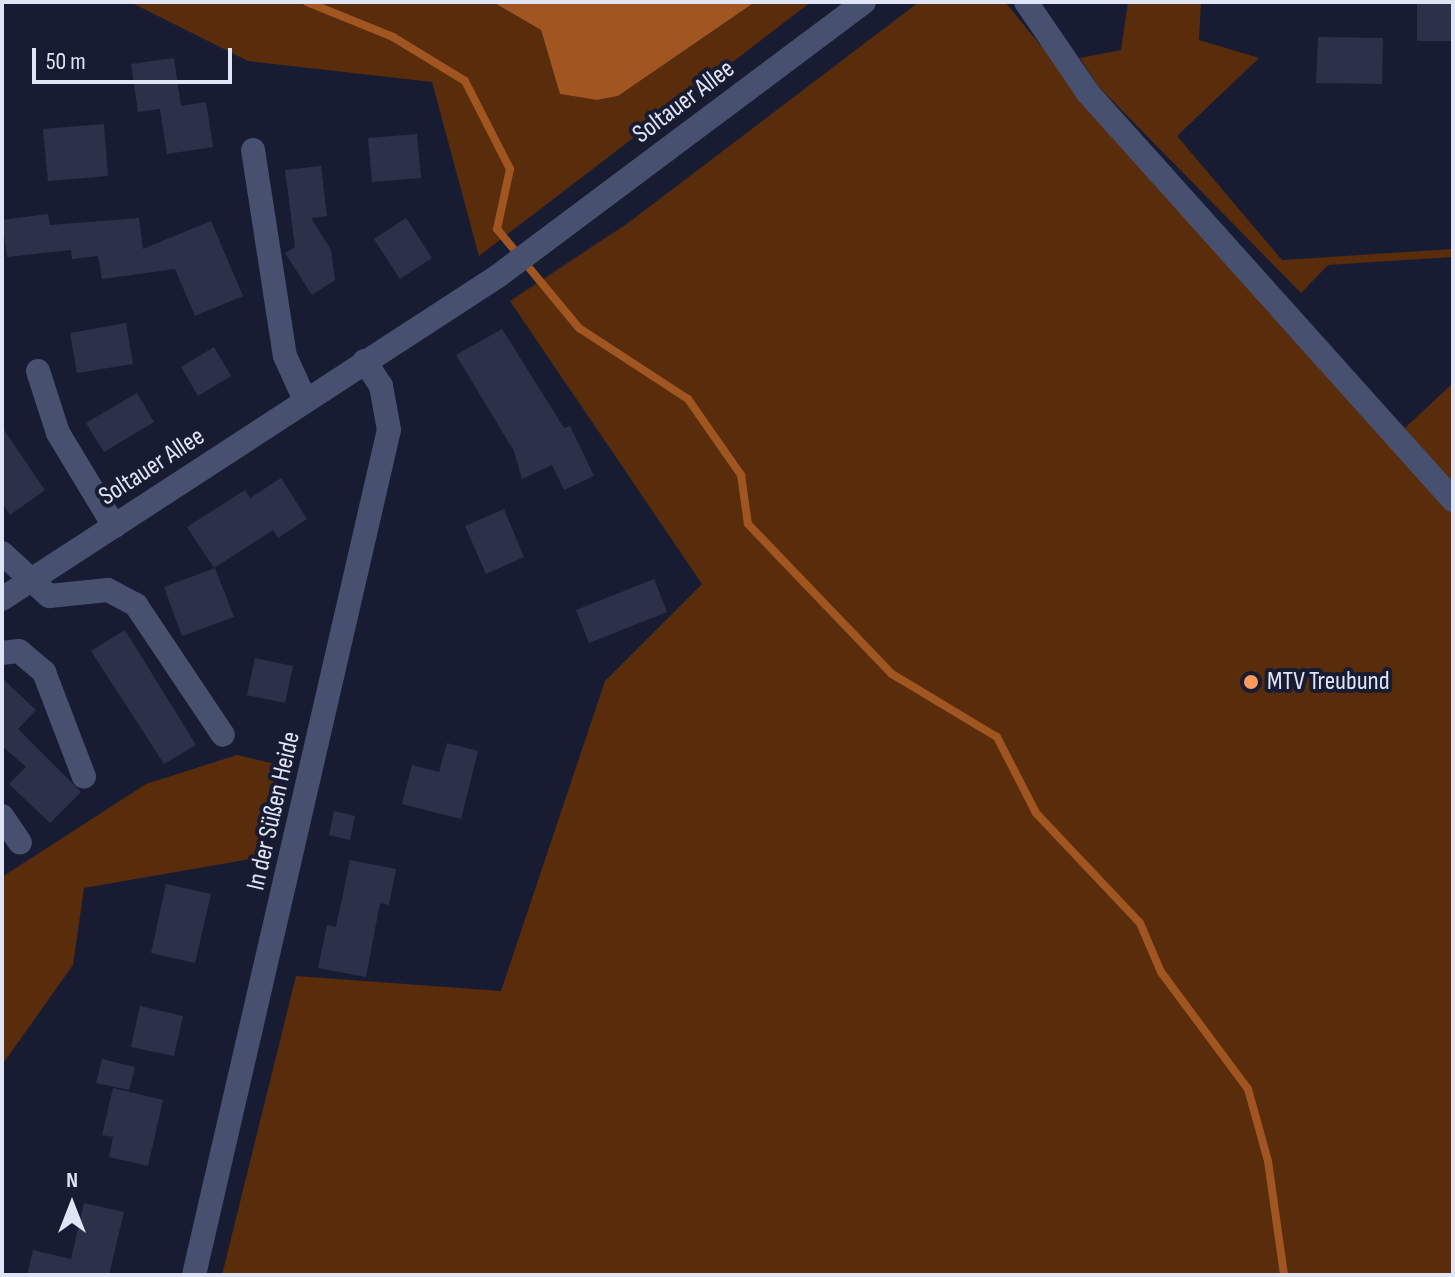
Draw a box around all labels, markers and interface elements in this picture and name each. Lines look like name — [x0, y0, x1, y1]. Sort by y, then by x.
scale bar — [36, 32, 236, 82]
text: 50 m — [46, 47, 86, 76]
street label: Soltauer Allee — [627, 54, 741, 150]
street label: Soltauer Allee — [93, 421, 211, 513]
place label: MTV Treubund — [1267, 666, 1390, 698]
marker: MTV Treubund — [1242, 673, 1260, 691]
street label: In der Süßen Heide — [241, 729, 307, 893]
north arrow — [32, 1165, 112, 1245]
text: N — [66, 1167, 78, 1194]

